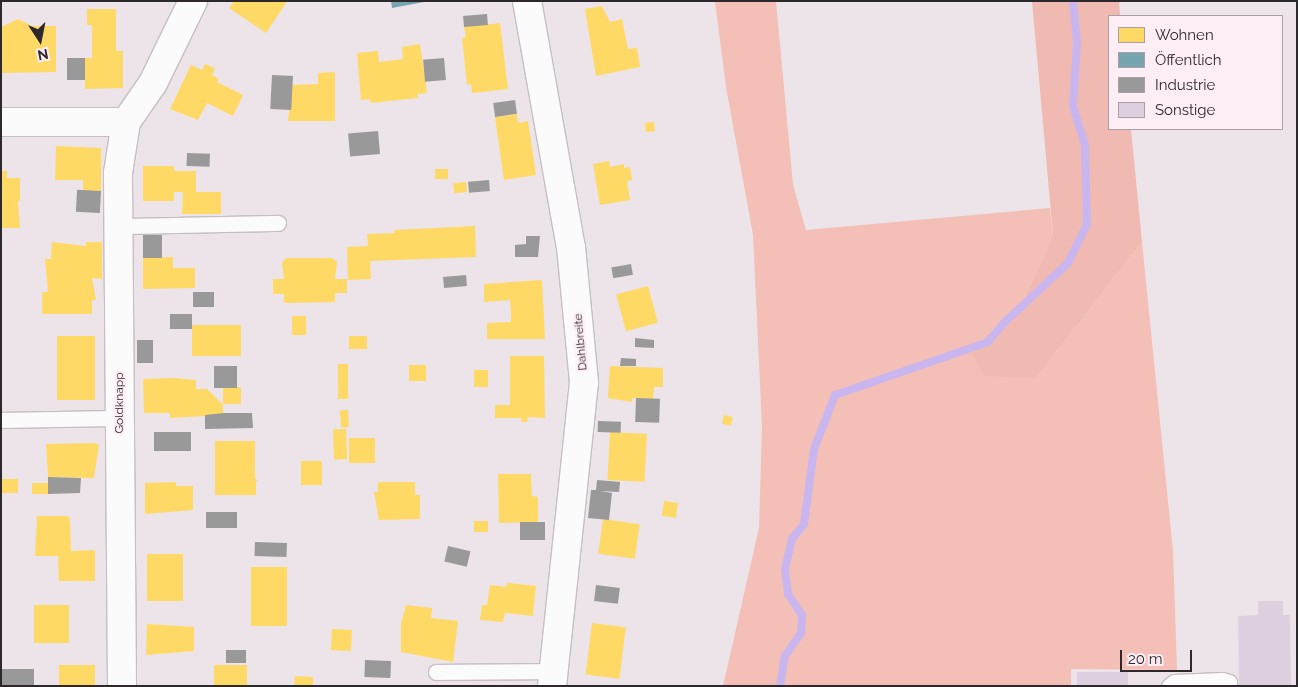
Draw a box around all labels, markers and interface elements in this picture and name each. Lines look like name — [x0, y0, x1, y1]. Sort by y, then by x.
north arrow — [15, 15, 65, 65]
legend — [1108, 15, 1283, 130]
text: Wohnen — [1155, 26, 1214, 44]
text: N — [36, 46, 50, 64]
text: Öffentlich — [1155, 51, 1222, 69]
text: Industrie — [1155, 76, 1215, 94]
text: Sonstige — [1155, 101, 1215, 119]
street label: Dahlbreite — [571, 313, 591, 371]
street label: Goldknapp — [113, 372, 127, 434]
scale bar — [1123, 640, 1196, 672]
text: 20 m — [1128, 650, 1163, 668]

